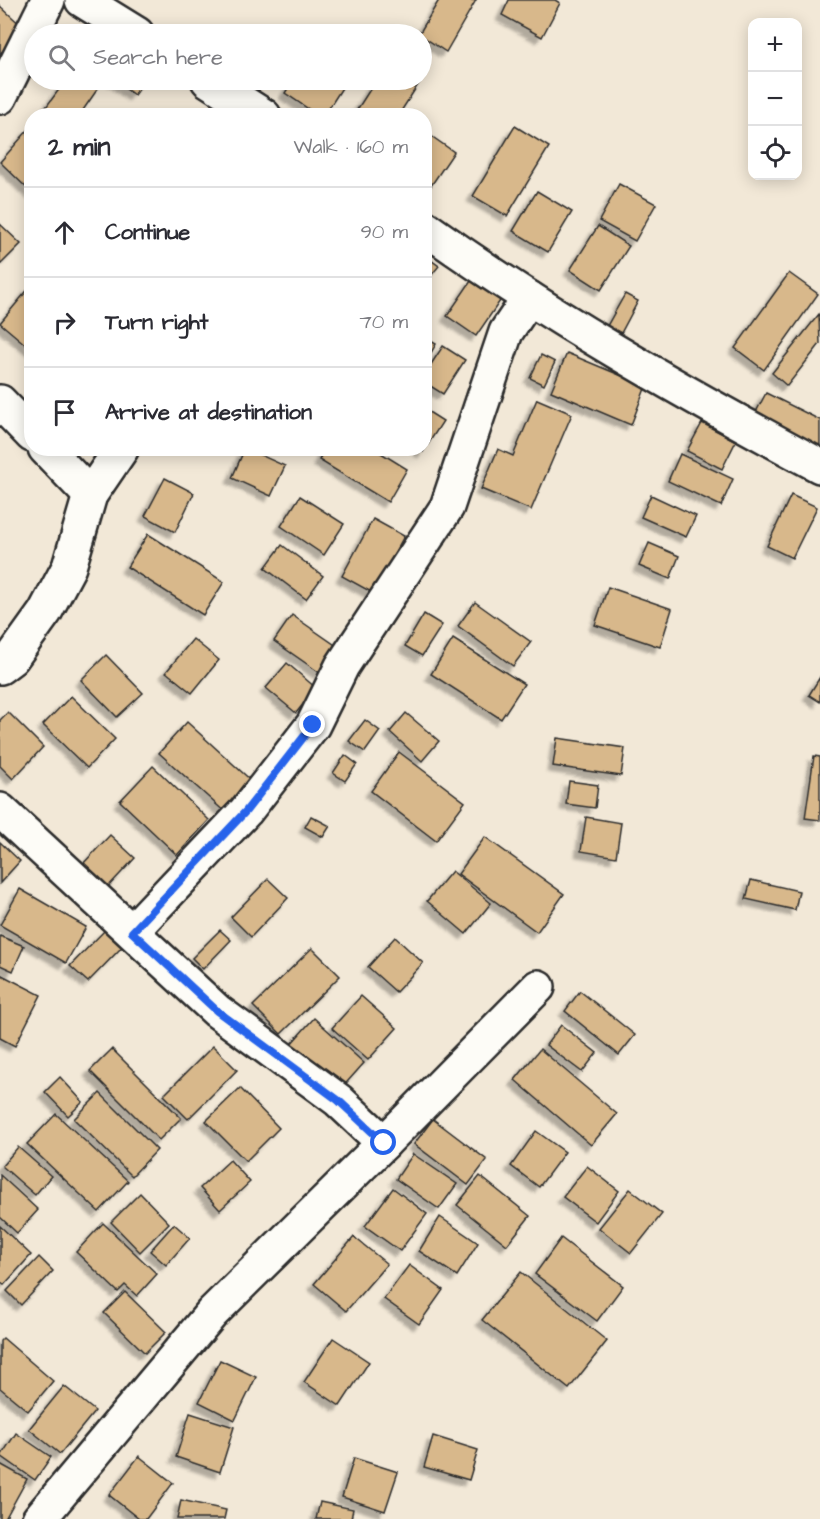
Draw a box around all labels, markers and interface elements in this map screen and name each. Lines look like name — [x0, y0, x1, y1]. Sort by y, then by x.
map controls — [748, 18, 802, 180]
button: + — [748, 18, 802, 72]
search box — [24, 24, 432, 90]
icon: search — [45, 41, 78, 74]
text: Search here — [93, 42, 223, 73]
button: − — [748, 72, 802, 126]
button: locate — [748, 126, 802, 180]
text: 2 min — [48, 129, 110, 165]
text: Walk · 160 m — [293, 133, 408, 161]
icon: ahead — [48, 216, 81, 249]
text: Continue — [105, 217, 190, 248]
text: 90 m — [360, 218, 408, 246]
icon: right — [48, 306, 81, 339]
text: Turn right — [105, 307, 208, 338]
text: 70 m — [360, 308, 408, 336]
icon: arrive — [48, 396, 81, 429]
text: Arrive at destination — [105, 397, 312, 428]
route end — [299, 711, 325, 737]
route start — [370, 1129, 396, 1155]

